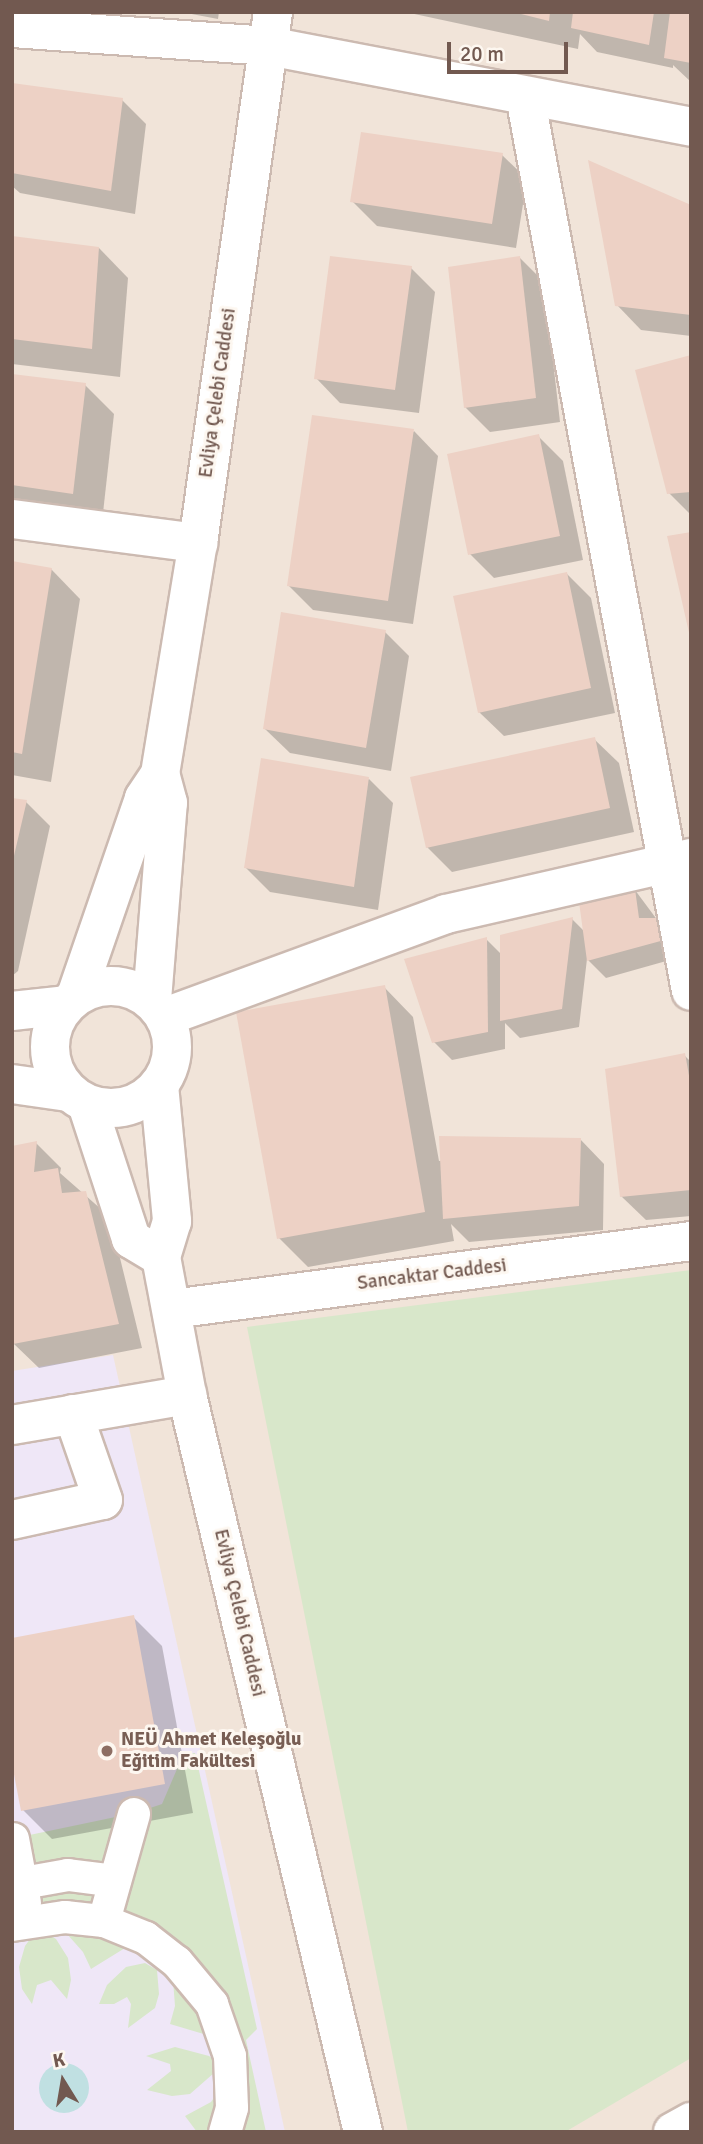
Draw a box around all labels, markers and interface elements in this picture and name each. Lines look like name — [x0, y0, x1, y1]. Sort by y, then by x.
scale bar — [451, 28, 572, 72]
text: 20 m — [460, 41, 504, 67]
street label: Evliya Çelebi Caddesi — [195, 307, 241, 479]
street label: Sancaktar Caddesi — [356, 1255, 508, 1295]
street label: Evliya Çelebi Caddesi — [209, 1527, 269, 1699]
place label: NEÜ Ahmet Keleşoğlu Eğitim Fakültesi — [121, 1729, 301, 1773]
marker: NEÜ Ahmet Keleşoğlu Eğitim Fakültesi — [99, 1743, 115, 1759]
north arrow — [28, 2046, 98, 2116]
text: K — [51, 2047, 67, 2073]

